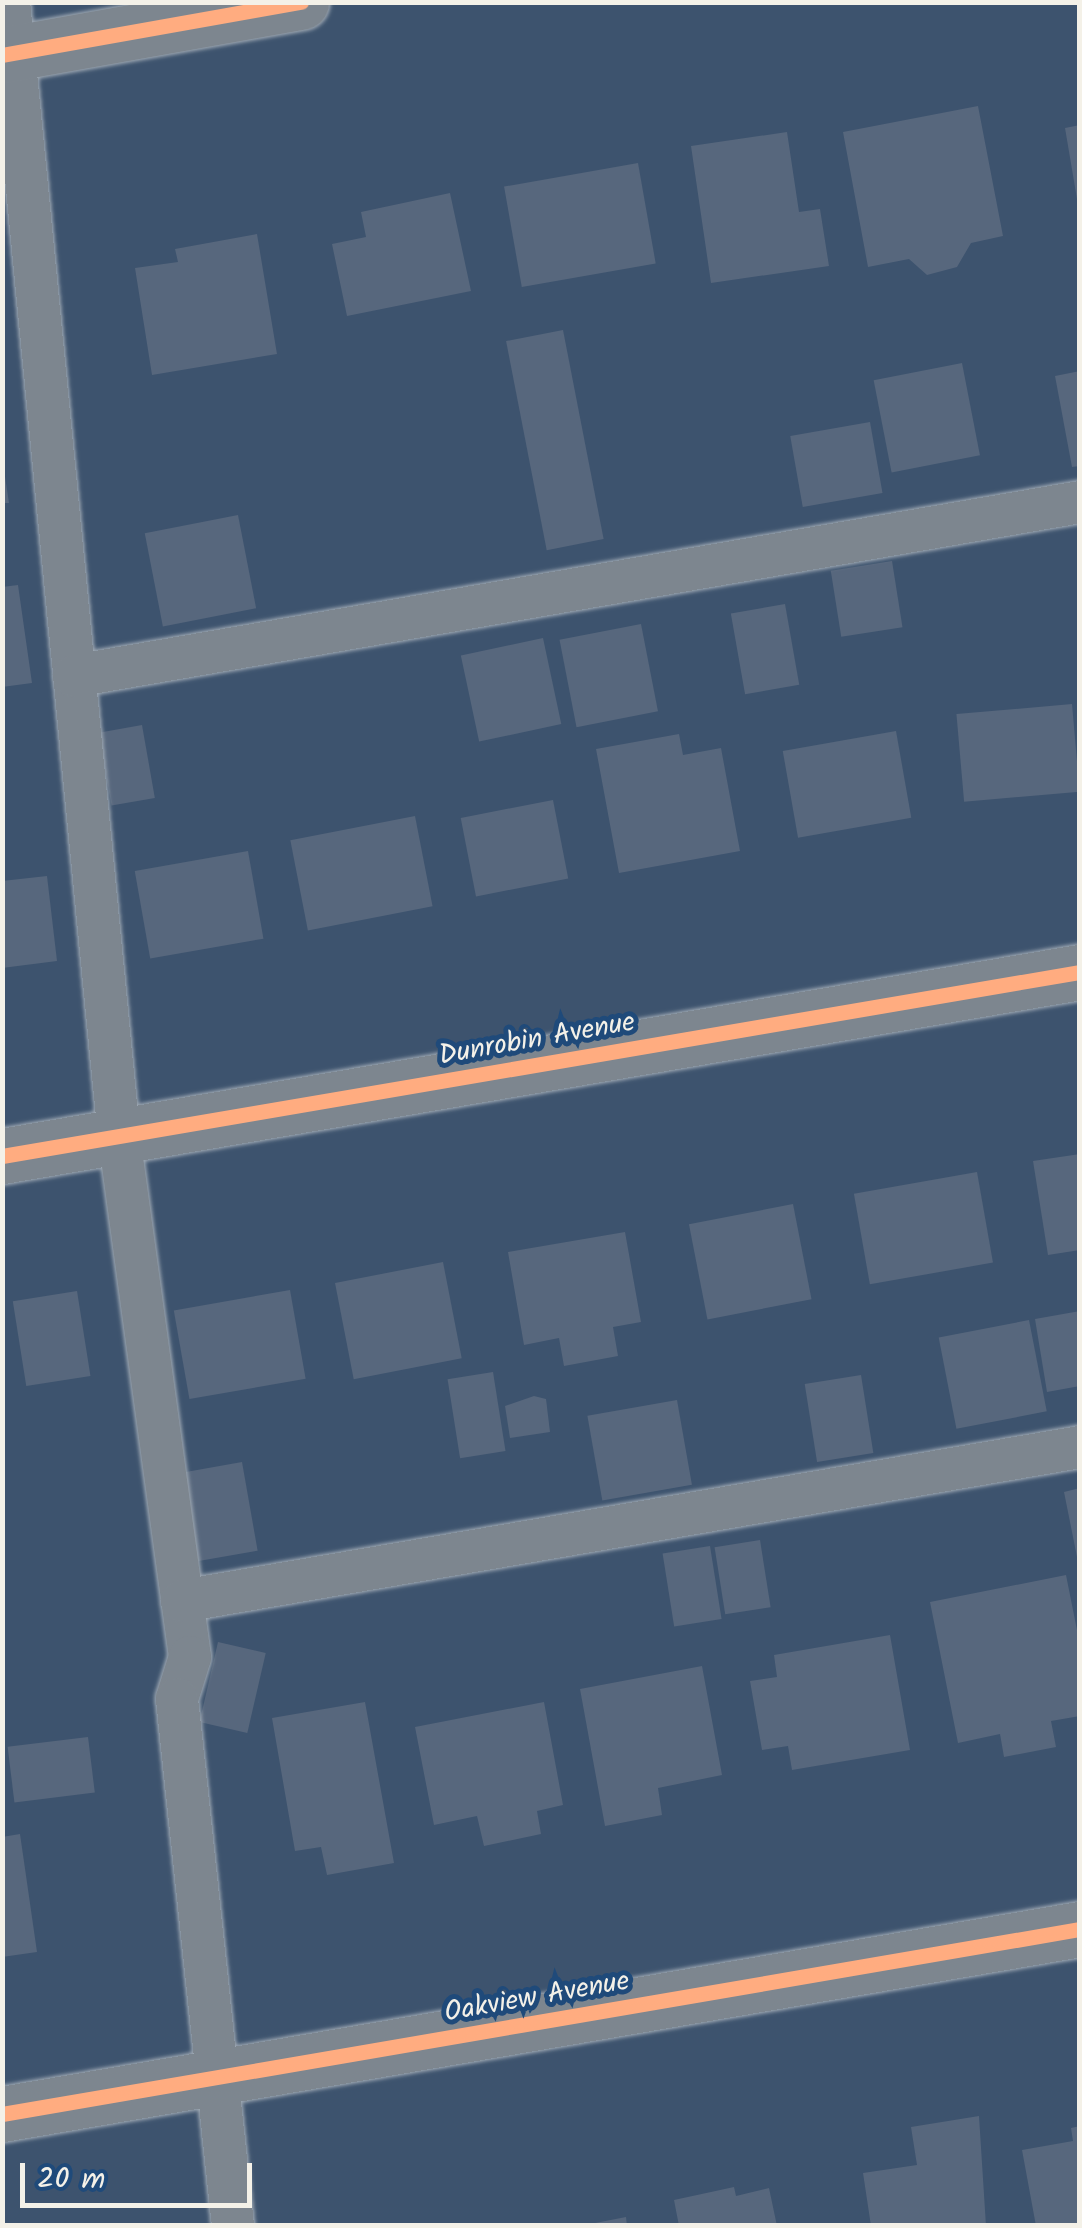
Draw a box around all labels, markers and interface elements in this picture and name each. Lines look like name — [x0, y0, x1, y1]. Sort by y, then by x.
street label: Dunrobin Avenue — [436, 1006, 638, 1074]
street label: Oakview Avenue — [442, 1965, 632, 2031]
scale bar — [25, 2143, 258, 2205]
text: 20 m — [37, 2156, 105, 2204]

